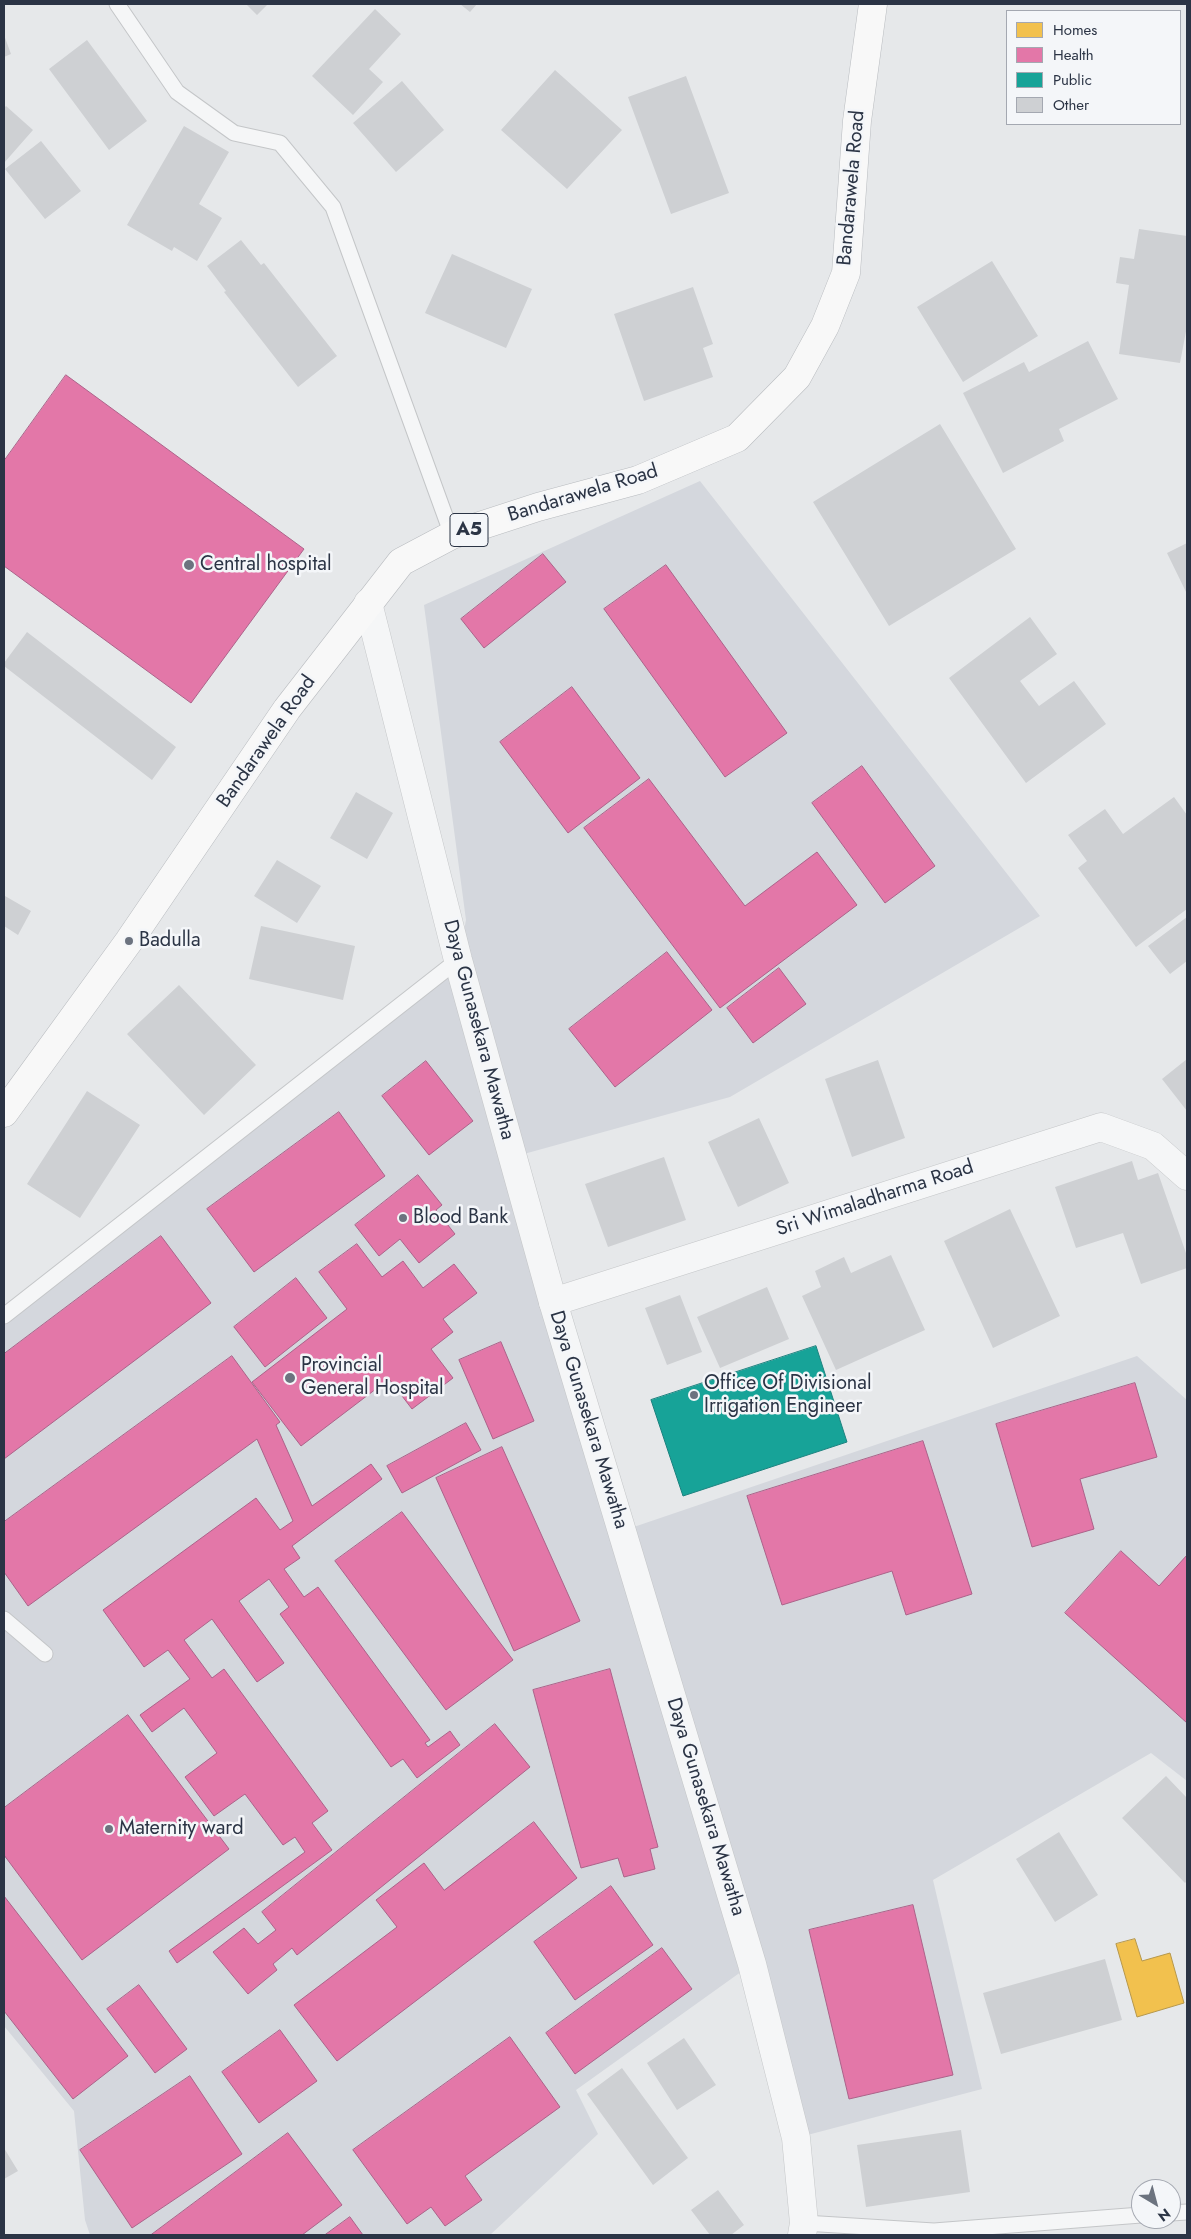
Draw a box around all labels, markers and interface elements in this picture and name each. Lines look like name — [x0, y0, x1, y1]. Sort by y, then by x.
legend — [1006, 10, 1181, 125]
text: Homes — [1053, 19, 1097, 41]
text: Health — [1053, 44, 1094, 66]
text: Public — [1053, 69, 1092, 91]
text: Other — [1053, 94, 1089, 116]
street label: Bandarawela Road — [833, 109, 871, 267]
street label: Bandarawela Road — [505, 460, 661, 528]
road number: A5 — [450, 514, 488, 546]
place label: Central hospital — [200, 553, 331, 577]
marker: Central hospital — [182, 558, 196, 572]
street label: Bandarawela Road — [213, 671, 321, 813]
street label: Daya Gunasekara Mawatha — [437, 917, 519, 1143]
place label: Badulla — [139, 929, 200, 953]
marker: Badulla — [123, 935, 135, 947]
street label: Sri Wimaladharma Road — [773, 1156, 977, 1242]
place label: Blood Bank — [413, 1206, 508, 1230]
marker: Blood Bank — [397, 1212, 409, 1224]
street label: Daya Gunasekara Mawatha — [543, 1308, 633, 1532]
place label: Provincial General Hospital — [301, 1354, 444, 1401]
marker: Provincial General Hospital — [283, 1371, 297, 1385]
place label: Office Of Divisional Irrigation Engineer — [704, 1372, 872, 1419]
marker: Office Of Divisional Irrigation Engineer — [688, 1389, 700, 1401]
street label: Daya Gunasekara Mawatha — [660, 1695, 750, 1919]
place label: Maternity ward — [119, 1817, 244, 1841]
marker: Maternity ward — [103, 1823, 115, 1835]
north arrow — [1131, 2179, 1181, 2229]
text: N — [1154, 2204, 1175, 2227]

